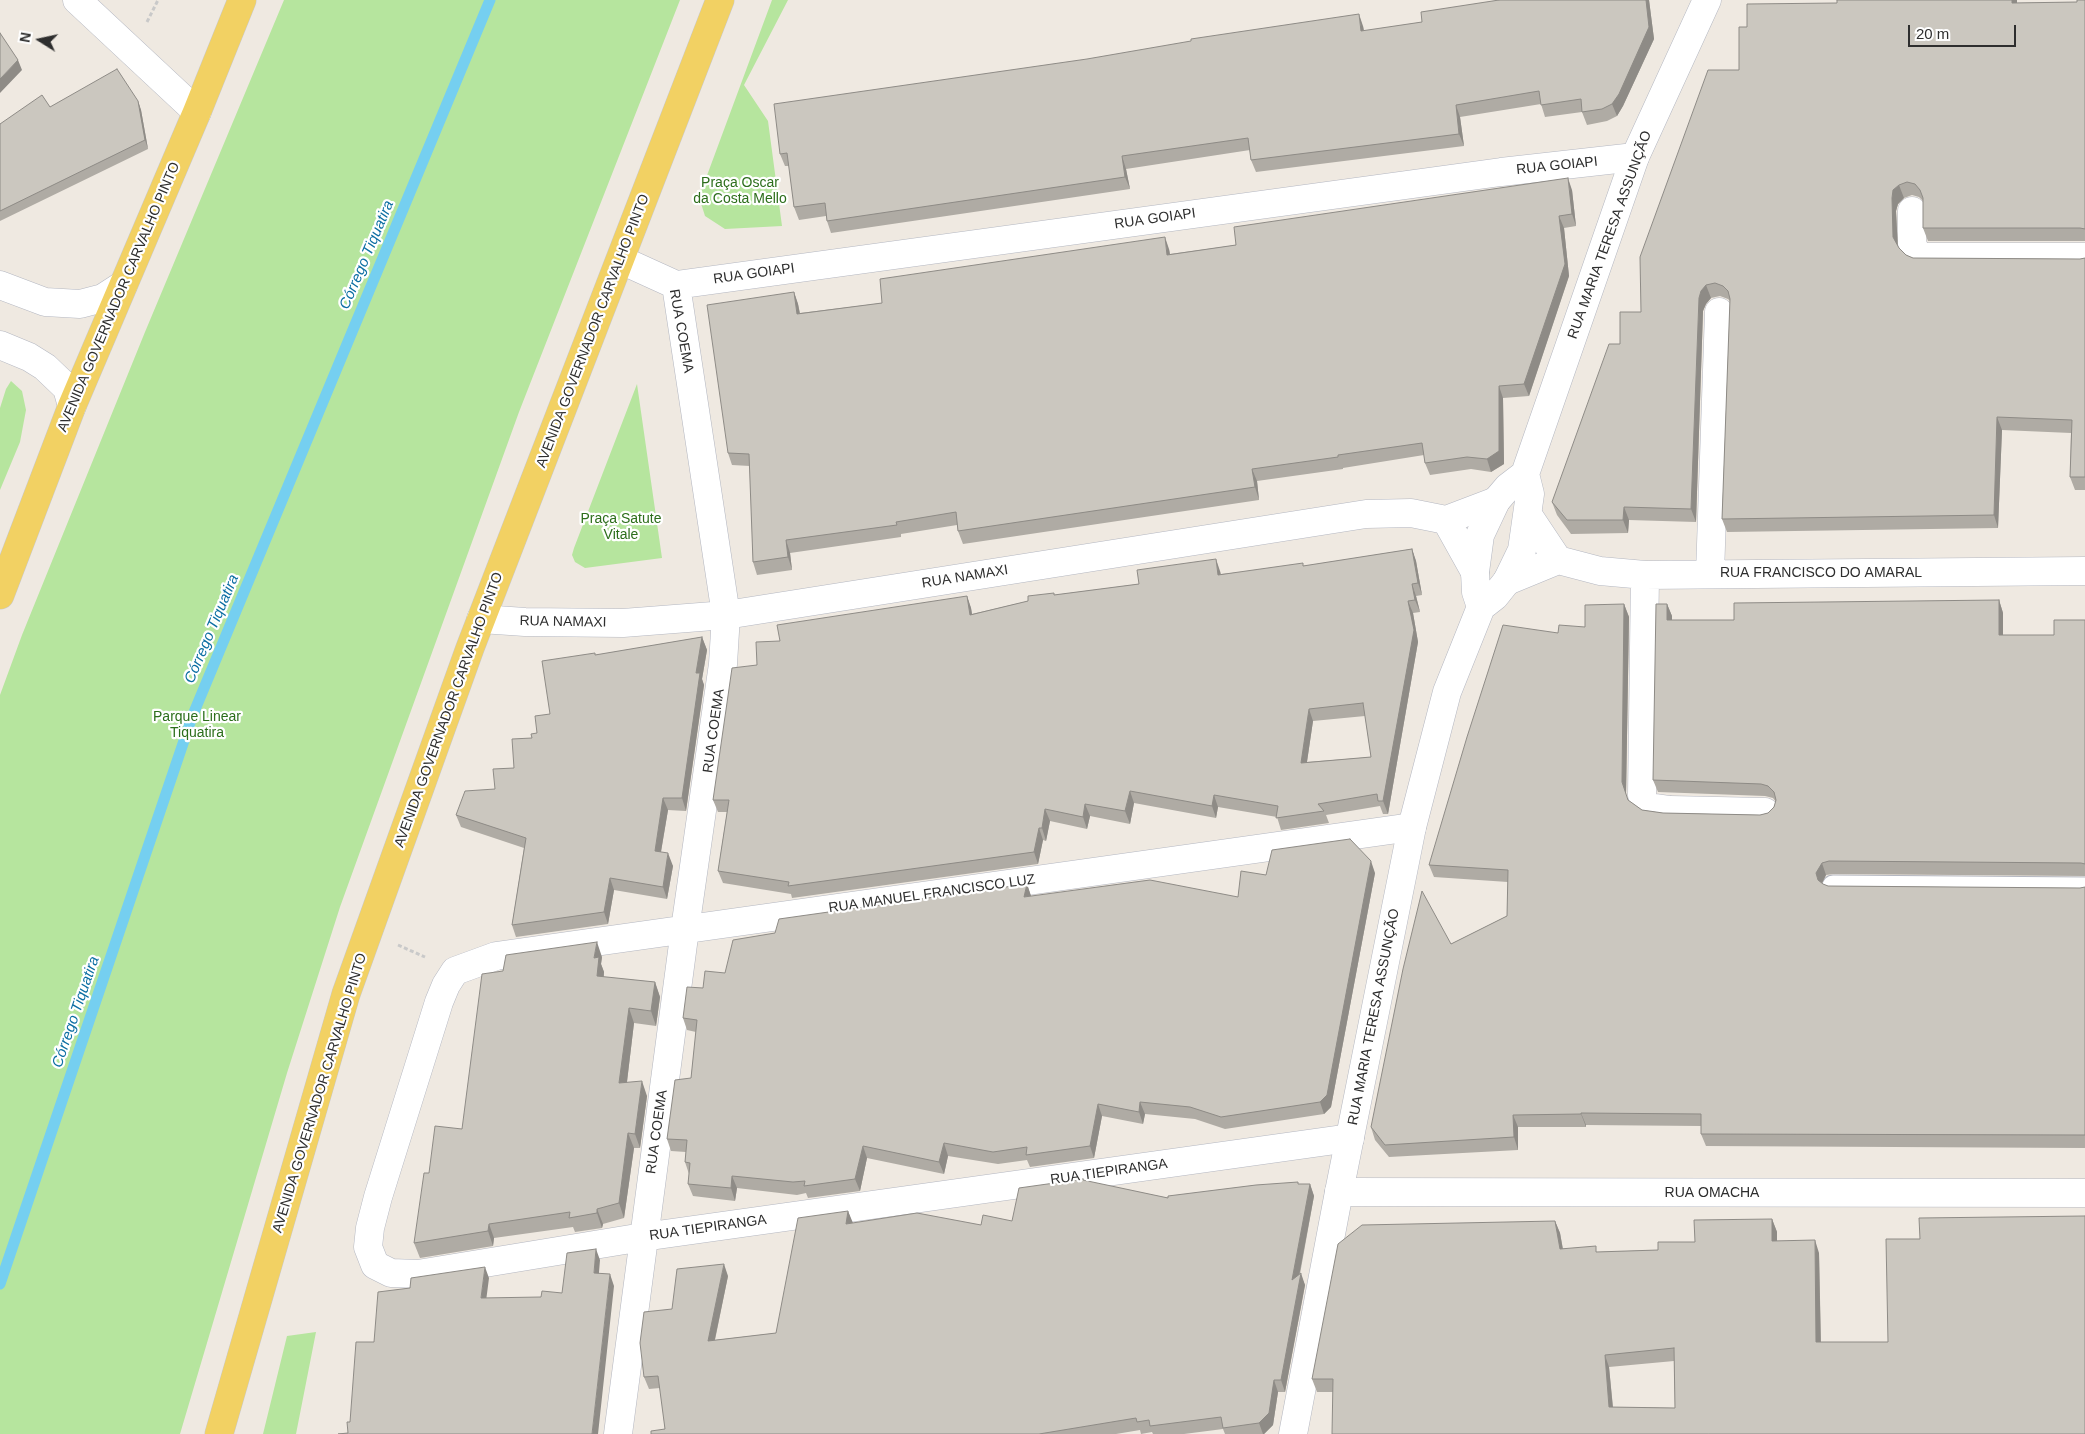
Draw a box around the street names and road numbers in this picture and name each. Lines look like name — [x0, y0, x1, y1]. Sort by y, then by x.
street label: RUA MARIA TERESA ASSUNÇÃO — [1564, 129, 1656, 341]
street label: RUA GOIAPI — [1516, 153, 1598, 179]
street label: AVENIDA GOVERNADOR CARVALHO PINTO — [54, 160, 184, 434]
street label: AVENIDA GOVERNADOR CARVALHO PINTO — [533, 192, 653, 470]
street label: RUA GOIAPI — [1113, 205, 1197, 233]
street label: RUA GOIAPI — [712, 260, 796, 288]
street label: RUA COEMA — [665, 288, 697, 374]
street label: RUA NAMAXI — [921, 562, 1009, 592]
street label: RUA FRANCISCO DO AMARAL — [1720, 565, 1922, 581]
street label: AVENIDA GOVERNADOR CARVALHO PINTO — [391, 570, 507, 850]
street label: RUA NAMAXI — [519, 613, 607, 631]
street label: RUA COEMA — [700, 688, 728, 774]
street label: RUA MANUEL FRANCISCO LUZ — [828, 871, 1036, 917]
street label: RUA MARIA TERESA ASSUNÇÃO — [1345, 907, 1403, 1127]
street label: AVENIDA GOVERNADOR CARVALHO PINTO — [269, 951, 371, 1235]
street label: RUA COEMA — [643, 1089, 671, 1175]
street label: RUA TIEPIRANGA — [1049, 1155, 1169, 1189]
street label: RUA OMACHA — [1665, 1185, 1759, 1201]
street label: RUA TIEPIRANGA — [648, 1211, 768, 1245]

